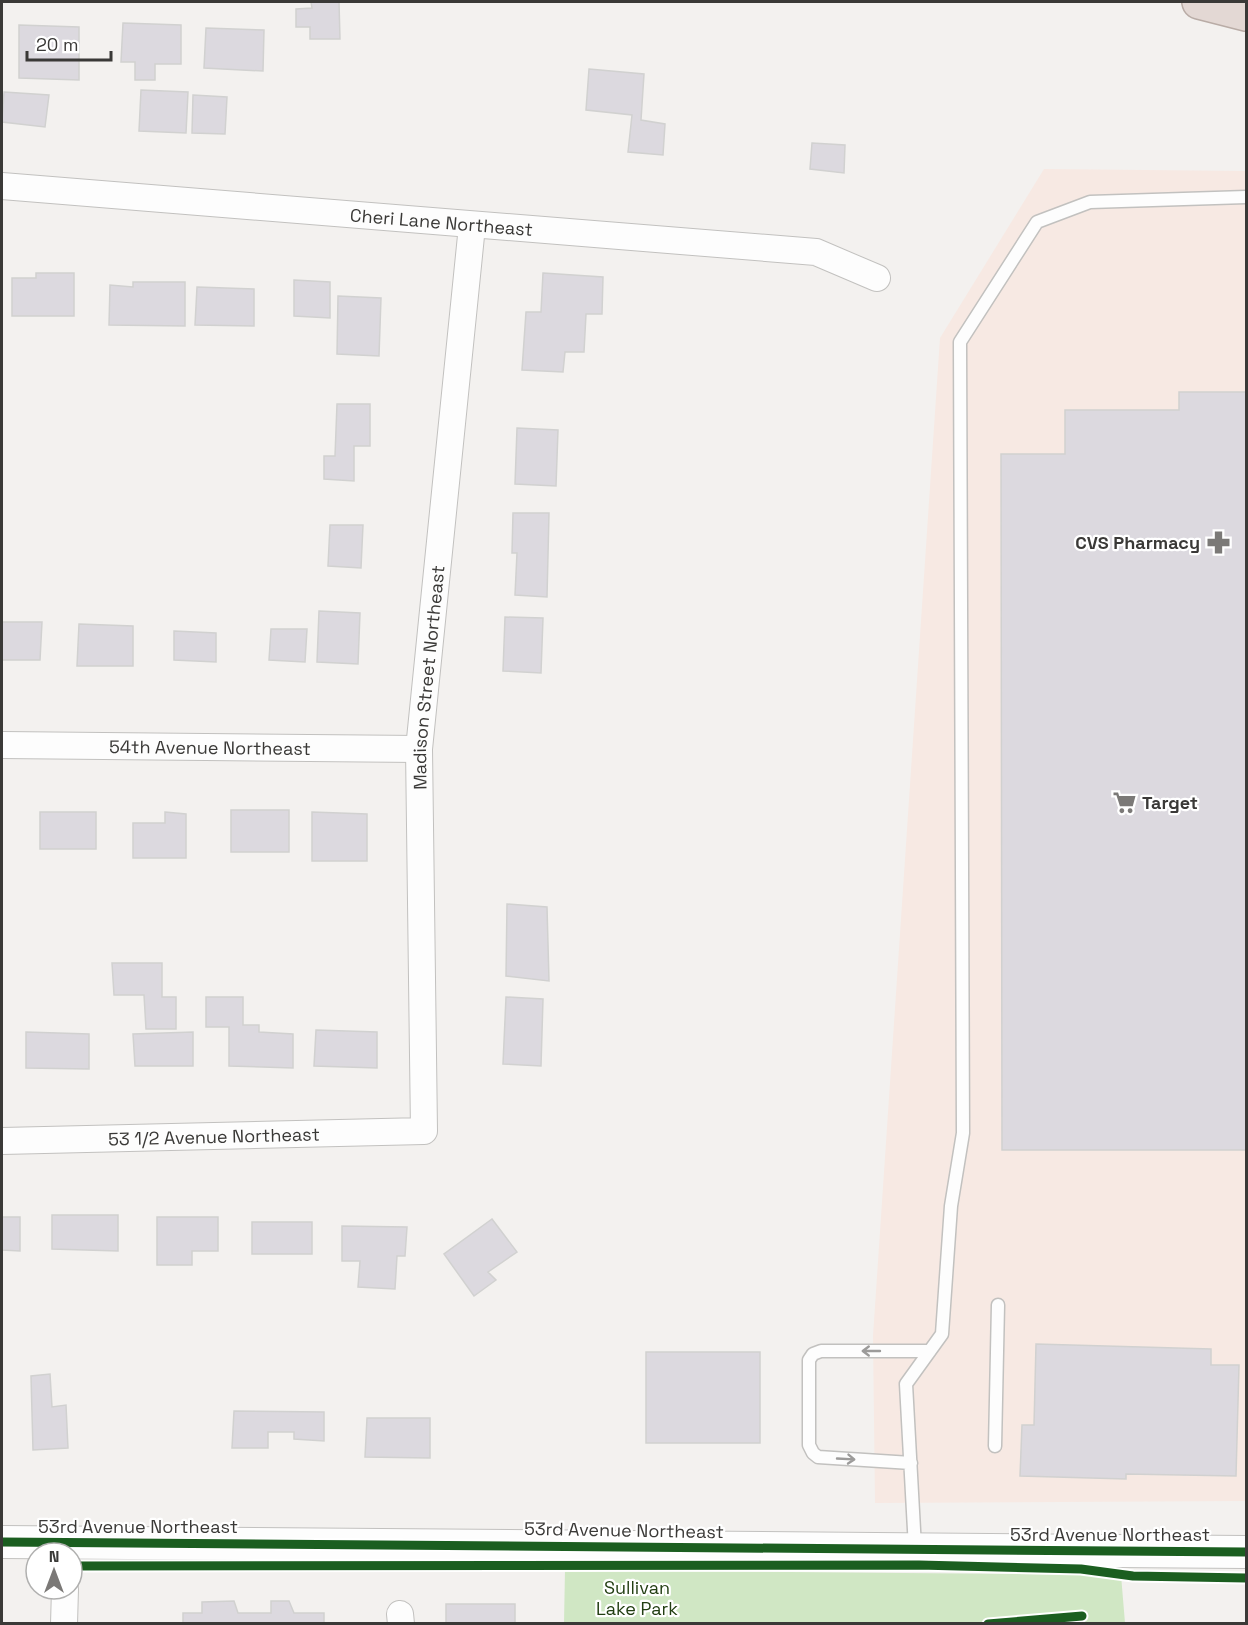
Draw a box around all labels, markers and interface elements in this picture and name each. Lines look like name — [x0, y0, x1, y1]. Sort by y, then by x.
scale bar — [27, 24, 111, 62]
text: 20 m — [36, 33, 79, 56]
street label: Cheri Lane Northeast — [349, 203, 534, 241]
pharmacy icon: CVS Pharmacy — [1205, 529, 1231, 555]
place label: CVS Pharmacy — [1075, 531, 1200, 554]
street label: Madison Street Northeast — [407, 564, 449, 790]
street label: 54th Avenue Northeast — [109, 735, 311, 759]
supermarket icon: Target — [1111, 789, 1137, 815]
place label: Target — [1142, 791, 1198, 814]
street label: 53 1/2 Avenue Northeast — [108, 1122, 320, 1150]
one-way arrow — [862, 1345, 882, 1357]
one-way arrow — [836, 1454, 856, 1465]
street label: 53rd Avenue Northeast — [38, 1515, 238, 1538]
street label: 53rd Avenue Northeast — [524, 1517, 724, 1543]
street label: 53rd Avenue Northeast — [1010, 1523, 1210, 1546]
north arrow — [24, 1541, 84, 1601]
text: N — [49, 1546, 59, 1567]
park label: Sullivan Lake Park — [596, 1576, 678, 1620]

